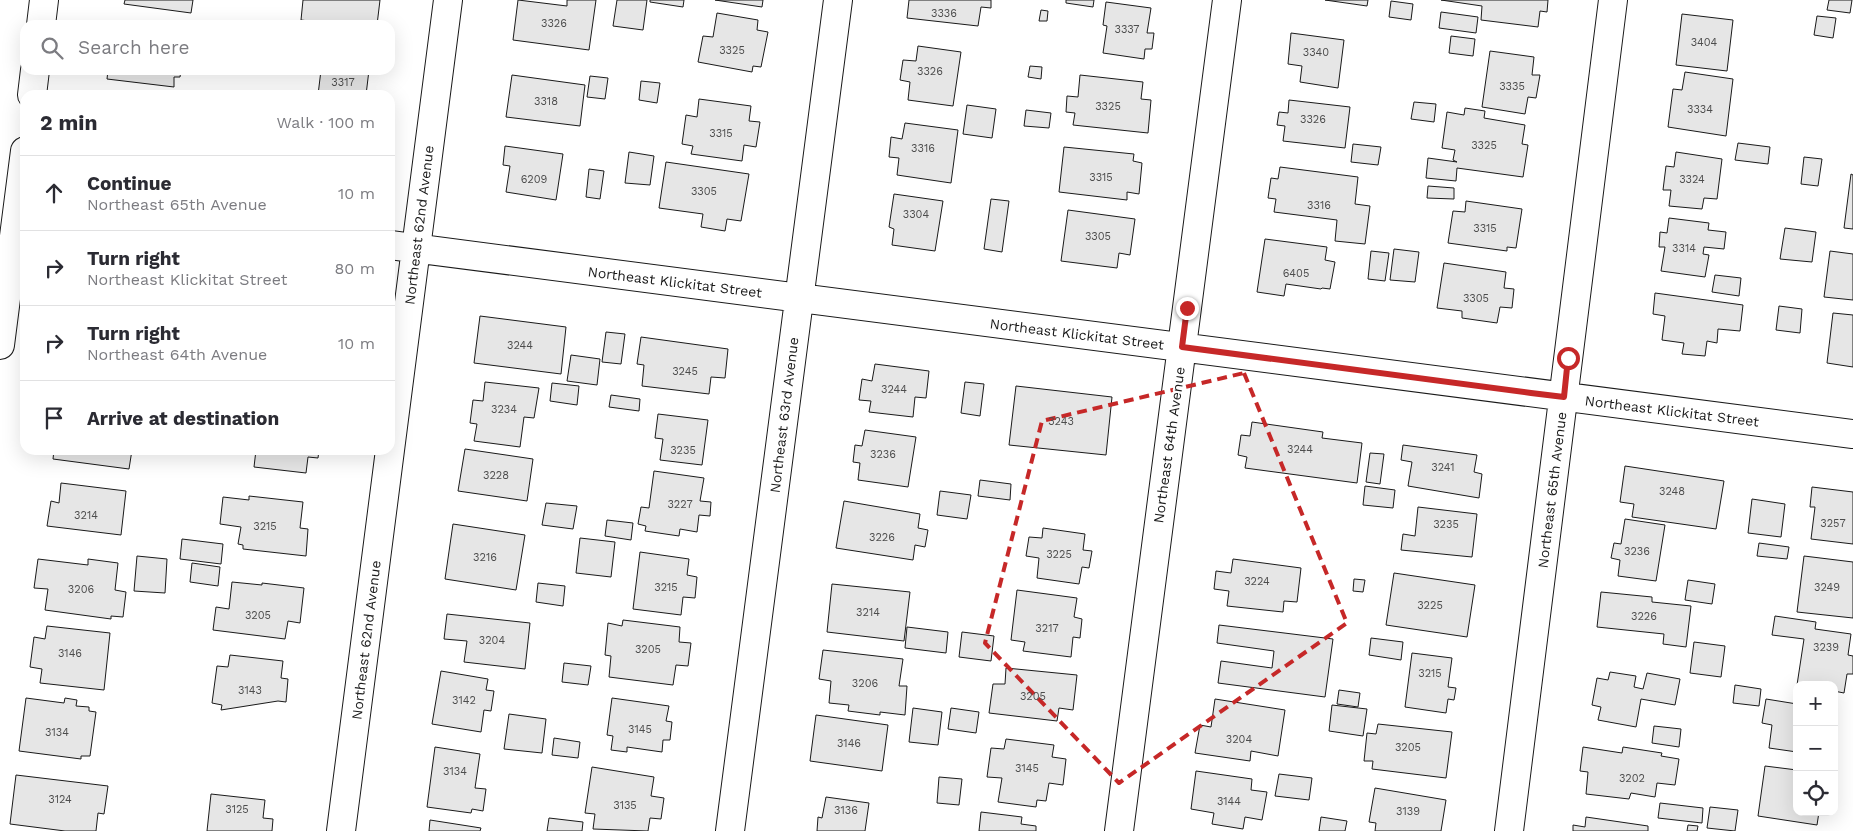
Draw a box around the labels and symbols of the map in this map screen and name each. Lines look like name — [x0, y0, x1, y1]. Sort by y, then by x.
house number: 3336 — [931, 7, 957, 20]
house number: 3326 — [541, 17, 567, 30]
house number: 3337 — [1115, 23, 1139, 36]
house number: 3404 — [1691, 36, 1718, 49]
house number: 3325 — [719, 44, 745, 57]
house number: 3340 — [1303, 46, 1329, 59]
house number: 3326 — [917, 65, 943, 78]
house number: 3317 — [331, 76, 355, 89]
house number: 3335 — [1499, 80, 1525, 93]
house number: 3318 — [534, 95, 558, 108]
house number: 3325 — [1095, 100, 1121, 113]
house number: 3334 — [1687, 103, 1713, 116]
house number: 3326 — [1300, 113, 1326, 126]
house number: 3315 — [709, 127, 733, 140]
house number: 3325 — [1471, 139, 1497, 152]
house number: 3316 — [911, 142, 935, 155]
street label: Northeast 62nd Avenue — [401, 144, 437, 306]
house number: 3315 — [1089, 171, 1113, 184]
house number: 6209 — [521, 173, 548, 186]
house number: 3324 — [1679, 173, 1705, 186]
house number: 3305 — [691, 185, 717, 198]
house number: 3316 — [1307, 199, 1331, 212]
house number: 3304 — [903, 208, 929, 221]
house number: 3315 — [1473, 222, 1497, 235]
house number: 3305 — [1085, 230, 1111, 243]
house number: 3314 — [1672, 242, 1696, 255]
street label: Northeast Klickitat Street — [587, 263, 763, 301]
house number: 6405 — [1283, 267, 1309, 280]
house number: 3305 — [1463, 292, 1489, 305]
route end — [1176, 297, 1199, 320]
street label: Northeast Klickitat Street — [989, 315, 1165, 353]
street label: Northeast 63rd Avenue — [766, 336, 802, 494]
house number: 3244 — [507, 339, 533, 352]
route start — [1557, 347, 1580, 370]
house number: 3245 — [672, 365, 698, 378]
street label: Northeast 64th Avenue — [1150, 366, 1188, 524]
house number: 3244 — [881, 383, 907, 396]
street label: Northeast Klickitat Street — [1584, 392, 1760, 430]
house number: 3234 — [491, 403, 517, 416]
street label: Northeast 65th Avenue — [1534, 411, 1570, 569]
house number: 3243 — [1048, 415, 1074, 428]
house number: 3244 — [1287, 443, 1313, 456]
house number: 3235 — [670, 444, 696, 457]
house number: 3236 — [870, 448, 896, 461]
house number: 3241 — [1431, 461, 1455, 474]
house number: 3228 — [483, 469, 509, 482]
house number: 3248 — [1659, 485, 1685, 498]
house number: 3227 — [667, 498, 693, 511]
house number: 3214 — [74, 509, 98, 522]
house number: 3257 — [1820, 517, 1846, 530]
house number: 3235 — [1433, 518, 1459, 531]
house number: 3215 — [253, 520, 277, 533]
house number: 3226 — [869, 531, 895, 544]
house number: 3236 — [1624, 545, 1650, 558]
house number: 3225 — [1046, 548, 1072, 561]
house number: 3216 — [473, 551, 497, 564]
street label: Northeast 62nd Avenue — [348, 559, 384, 721]
house number: 3224 — [1244, 575, 1270, 588]
house number: 3215 — [654, 581, 678, 594]
house number: 3249 — [1814, 581, 1840, 594]
house number: 3206 — [68, 583, 94, 596]
house number: 3225 — [1417, 599, 1443, 612]
house number: 3214 — [856, 606, 880, 619]
house number: 3205 — [245, 609, 271, 622]
house number: 3226 — [1631, 610, 1657, 623]
house number: 3217 — [1035, 622, 1059, 635]
house number: 3204 — [479, 634, 505, 647]
house number: 3239 — [1813, 641, 1839, 654]
house number: 3205 — [635, 643, 661, 656]
house number: 3146 — [58, 647, 82, 660]
house number: 3215 — [1418, 667, 1442, 680]
house number: 3206 — [852, 677, 878, 690]
house number: 3143 — [238, 684, 262, 697]
house number: 3205 — [1020, 690, 1046, 703]
house number: 3142 — [452, 694, 476, 707]
house number: 3145 — [628, 723, 652, 736]
house number: 3134 — [45, 726, 69, 739]
house number: 3204 — [1226, 733, 1252, 746]
house number: 3146 — [837, 737, 861, 750]
house number: 3205 — [1395, 741, 1421, 754]
house number: 3145 — [1015, 762, 1039, 775]
house number: 3134 — [443, 765, 467, 778]
house number: 3202 — [1619, 772, 1645, 785]
house number: 3124 — [48, 793, 72, 806]
house number: 3144 — [1217, 795, 1241, 808]
house number: 3135 — [613, 799, 637, 812]
house number: 3125 — [225, 803, 249, 816]
house number: 3136 — [834, 804, 858, 817]
house number: 3139 — [1396, 805, 1420, 818]

